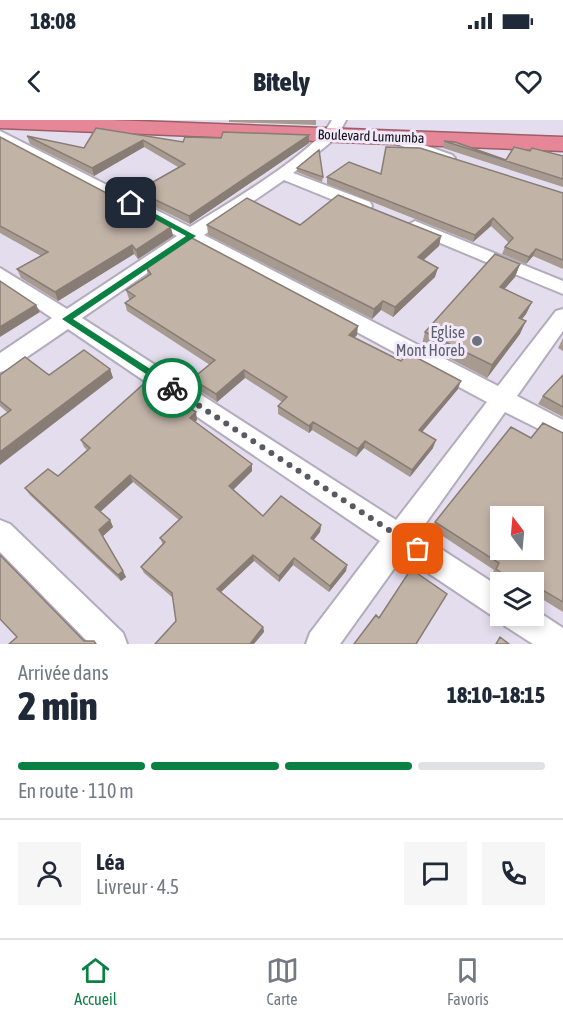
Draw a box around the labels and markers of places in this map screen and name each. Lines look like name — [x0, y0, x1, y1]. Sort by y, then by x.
pin — [105, 177, 156, 228]
place label: Eglise Mont Horeb — [396, 323, 465, 359]
marker: Eglise Mont Horeb — [470, 334, 484, 348]
pin — [392, 523, 443, 574]

